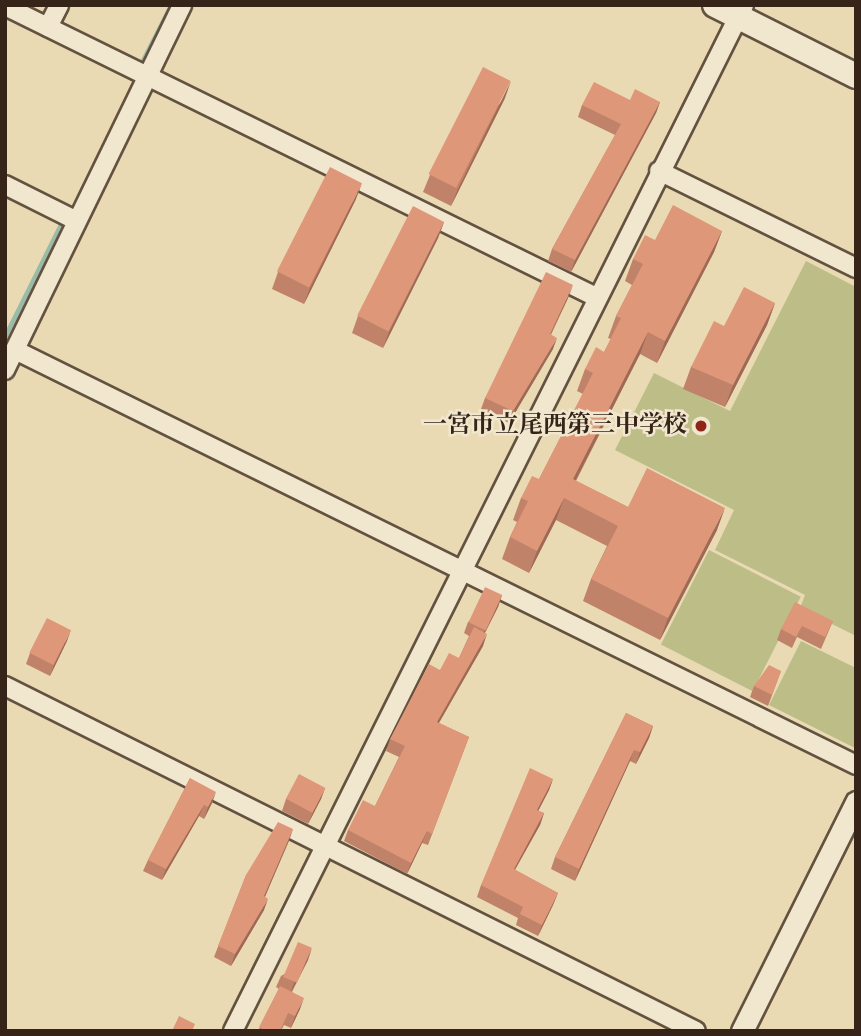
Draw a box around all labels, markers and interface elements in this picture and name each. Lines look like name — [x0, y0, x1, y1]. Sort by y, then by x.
place label: 一宮市立尾西第三中学校 — [423, 412, 687, 440]
marker: 一宮市立尾西第三中学校 — [693, 418, 709, 434]

